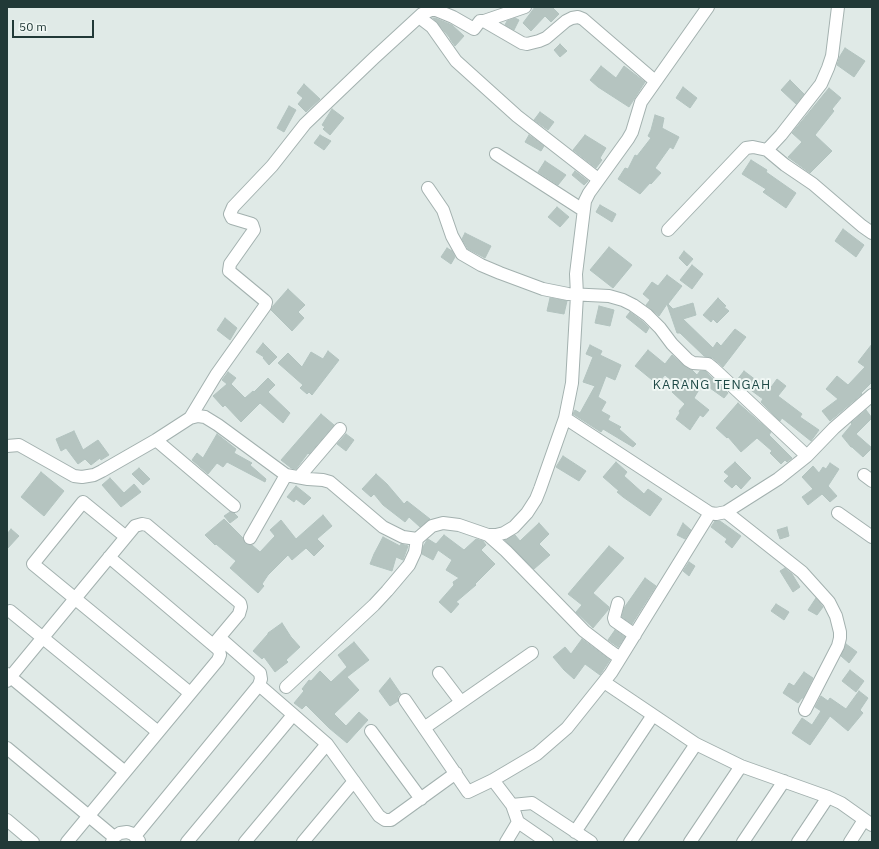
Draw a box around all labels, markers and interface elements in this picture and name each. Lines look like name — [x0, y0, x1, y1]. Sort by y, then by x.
scale bar — [14, 12, 96, 38]
text: 50 m — [19, 19, 47, 34]
district label: KARANG TENGAH — [653, 377, 771, 393]

